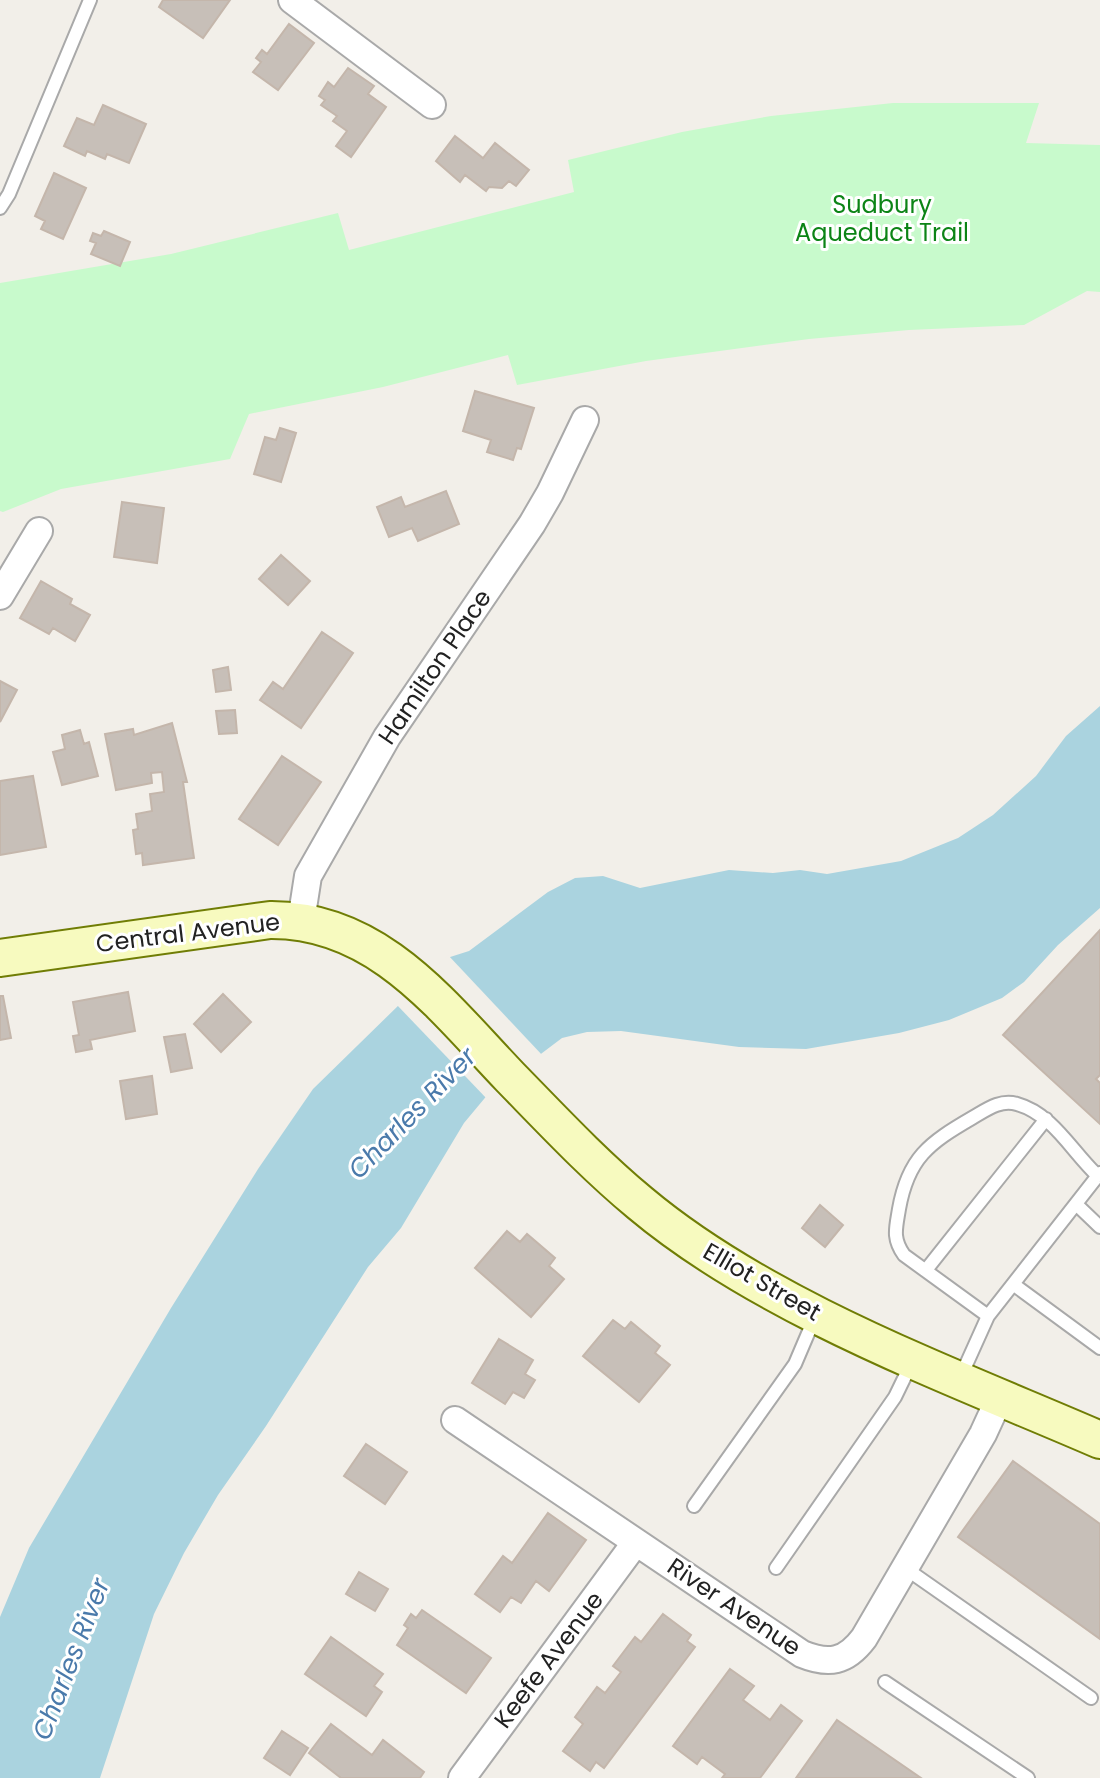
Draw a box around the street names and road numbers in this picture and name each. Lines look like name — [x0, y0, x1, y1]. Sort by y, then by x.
street label: Hamilton Place — [370, 583, 499, 751]
street label: Central Avenue — [94, 905, 282, 960]
street label: Elliot Street — [697, 1235, 827, 1329]
street label: River Avenue — [661, 1550, 807, 1663]
street label: Keefe Avenue — [486, 1584, 611, 1735]

